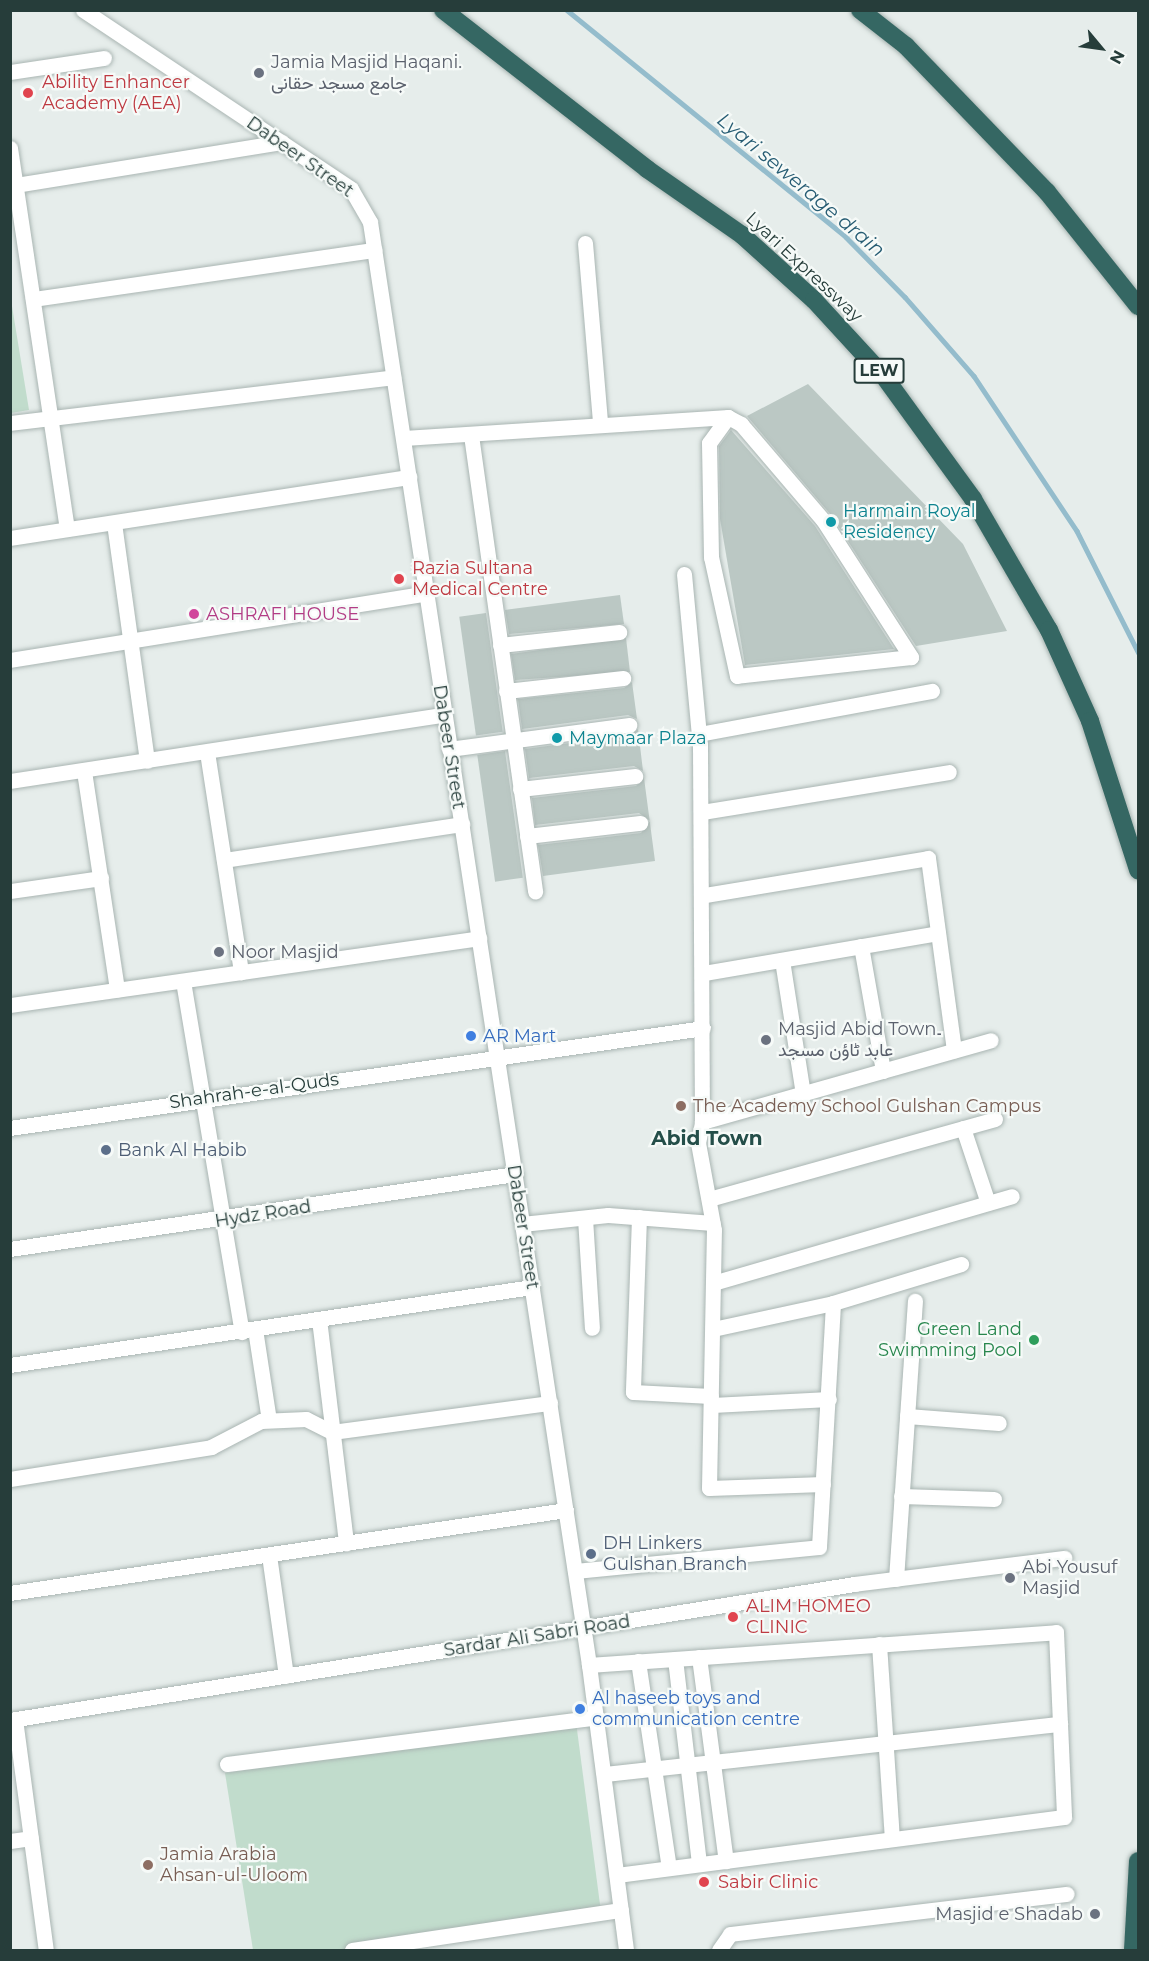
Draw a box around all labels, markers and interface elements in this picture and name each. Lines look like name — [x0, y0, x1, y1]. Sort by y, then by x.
north arrow — [1071, 18, 1131, 78]
text: N — [1106, 47, 1129, 67]
place label: Jamia Masjid Haqani. جامع مسجد حقانی — [271, 52, 462, 94]
marker: Jamia Masjid Haqani. جامع مسجد حقانی — [252, 66, 266, 80]
place label: Ability Enhancer Academy (AEA) — [42, 72, 190, 115]
marker: Ability Enhancer Academy (AEA) — [19, 84, 37, 102]
water label: Lyari sewerage drain — [712, 108, 890, 262]
street label: Dabeer Street — [242, 112, 358, 202]
street label: Lyari Expressway — [741, 207, 867, 327]
road number: LEW — [854, 358, 904, 384]
place label: Harmain Royal Residency — [843, 501, 976, 544]
marker: Harmain Royal Residency — [824, 515, 838, 529]
place label: Razia Sultana Medical Centre — [412, 558, 548, 600]
marker: Razia Sultana Medical Centre — [390, 570, 408, 588]
place label: ASHRAFI HOUSE — [206, 603, 359, 625]
marker: ASHRAFI HOUSE — [187, 607, 201, 621]
street label: Dabeer Street — [428, 683, 470, 811]
place label: Maymaar Plaza — [569, 727, 707, 749]
marker: Maymaar Plaza — [550, 731, 564, 745]
place label: Noor Masjid — [231, 941, 339, 963]
marker: Noor Masjid — [212, 945, 226, 959]
place label: Masjid Abid Town۔ عابد ٹاؤن مسجد — [778, 1019, 942, 1062]
place label: AR Mart — [483, 1025, 556, 1047]
marker: AR Mart — [464, 1029, 478, 1043]
marker: Masjid Abid Town۔ عابد ٹاؤن مسجد — [759, 1033, 773, 1047]
street label: Shahrah-e-al-Quds — [168, 1068, 340, 1114]
place label: The Academy School Gulshan Campus — [693, 1095, 1041, 1117]
marker: The Academy School Gulshan Campus — [674, 1099, 688, 1113]
district label: Abid Town — [651, 1126, 763, 1150]
place label: Bank Al Habib — [118, 1139, 247, 1161]
marker: Bank Al Habib — [99, 1143, 113, 1157]
street label: Dabeer Street — [502, 1163, 544, 1291]
street label: Hydz Road — [213, 1196, 313, 1232]
place label: Green Land Swimming Pool — [878, 1319, 1022, 1362]
marker: Green Land Swimming Pool — [1027, 1333, 1041, 1347]
place label: DH Linkers Gulshan Branch — [603, 1533, 747, 1576]
marker: DH Linkers Gulshan Branch — [584, 1547, 598, 1561]
place label: Abi Yousuf Masjid — [1022, 1557, 1117, 1600]
marker: Abi Yousuf Masjid — [1003, 1571, 1017, 1585]
place label: ALIM HOMEO CLINIC — [746, 1596, 871, 1638]
marker: ALIM HOMEO CLINIC — [724, 1608, 742, 1626]
street label: Sardar Ali Sabri Road — [442, 1611, 632, 1661]
place label: Al haseeb toys and communication centre — [592, 1688, 800, 1730]
marker: Al haseeb toys and communication centre — [573, 1702, 587, 1716]
place label: Jamia Arabia Ahsan-ul-Uloom — [160, 1844, 308, 1886]
marker: Jamia Arabia Ahsan-ul-Uloom — [141, 1858, 155, 1872]
place label: Sabir Clinic — [718, 1871, 818, 1893]
marker: Sabir Clinic — [695, 1873, 713, 1891]
place label: Masjid e Shadab — [935, 1903, 1083, 1925]
marker: Masjid e Shadab — [1088, 1907, 1102, 1921]

